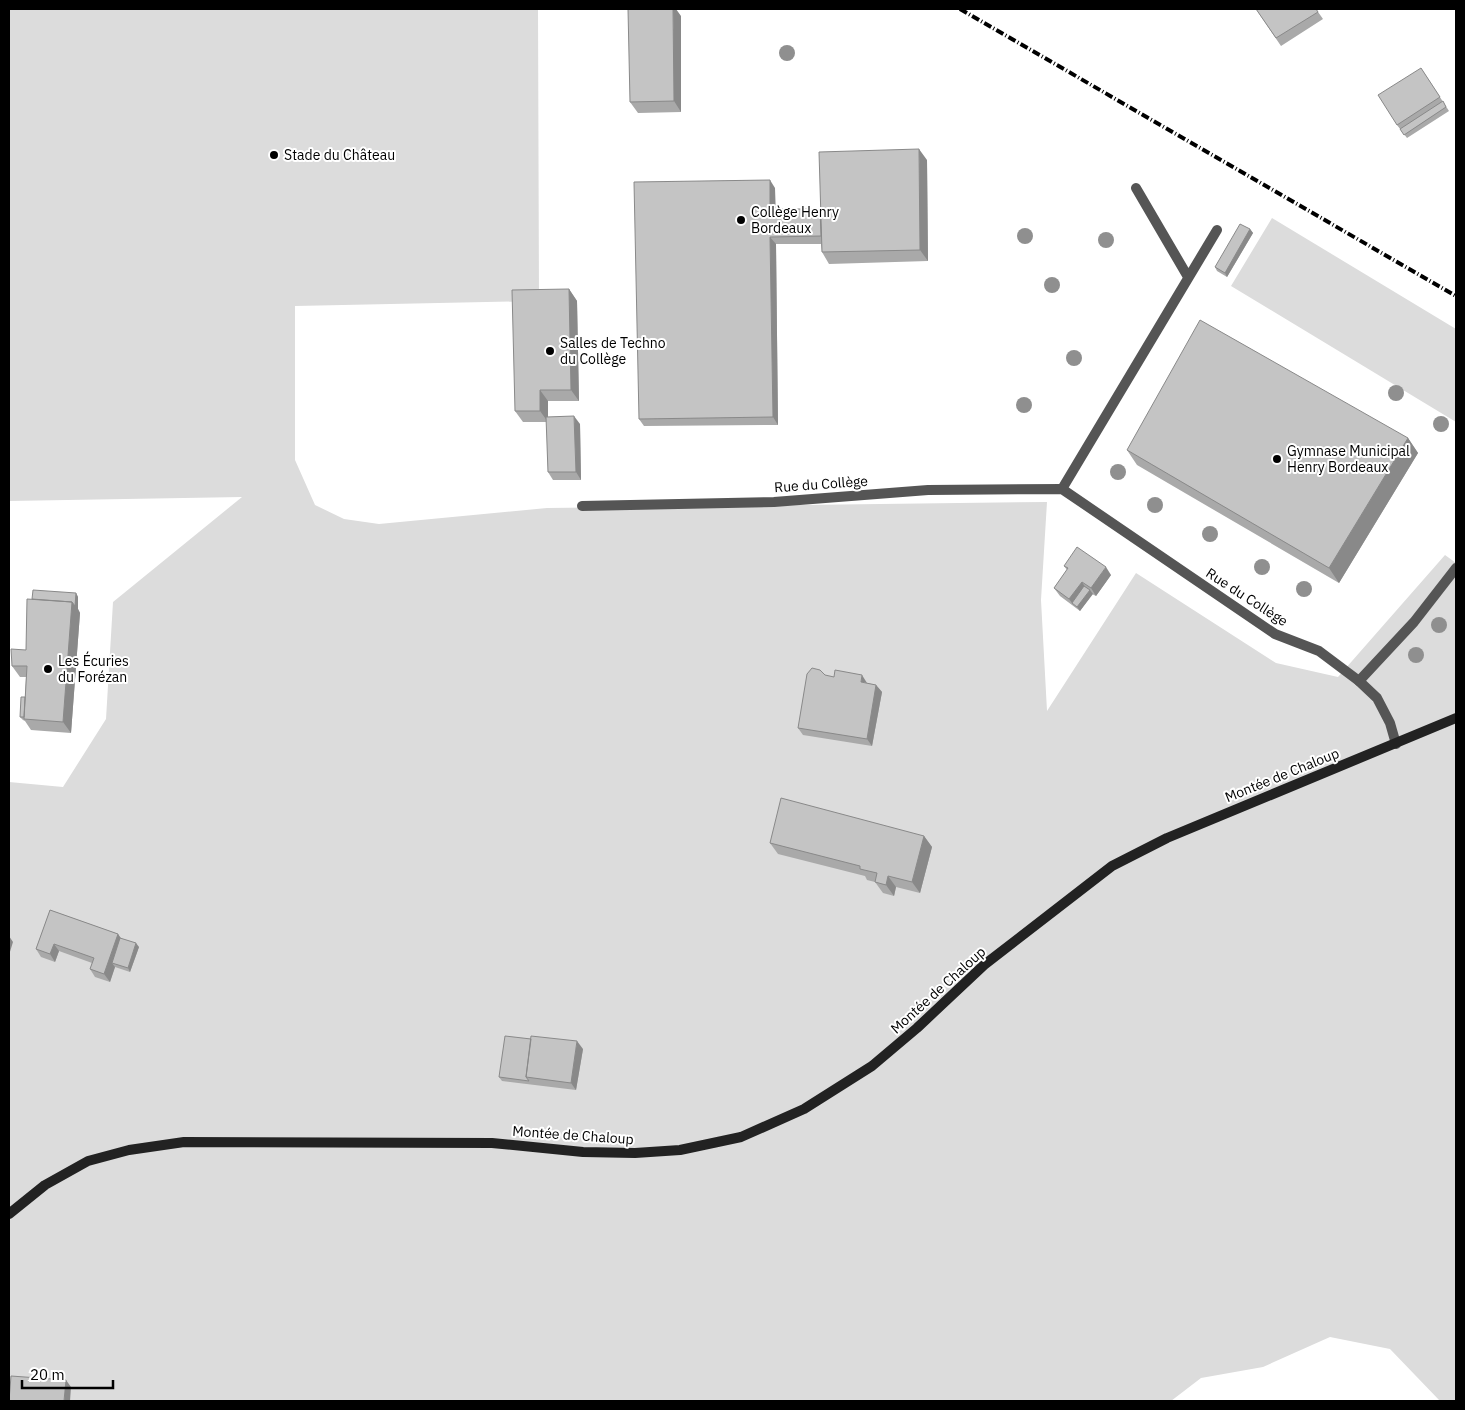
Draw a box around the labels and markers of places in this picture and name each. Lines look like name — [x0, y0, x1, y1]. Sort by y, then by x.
place label: Stade du Château — [284, 146, 395, 164]
marker: Stade du Château — [268, 149, 280, 161]
place label: Collège Henry Bordeaux — [751, 203, 839, 237]
marker: Collège Henry Bordeaux — [735, 214, 747, 226]
place label: Salles de Techno du Collège — [560, 334, 666, 368]
marker: Salles de Techno du Collège — [544, 345, 556, 357]
place label: Gymnase Municipal Henry Bordeaux — [1287, 442, 1410, 476]
marker: Gymnase Municipal Henry Bordeaux — [1271, 453, 1283, 465]
place label: Les Écuries du Forézan — [58, 651, 129, 686]
marker: Les Écuries du Forézan — [42, 663, 54, 675]

